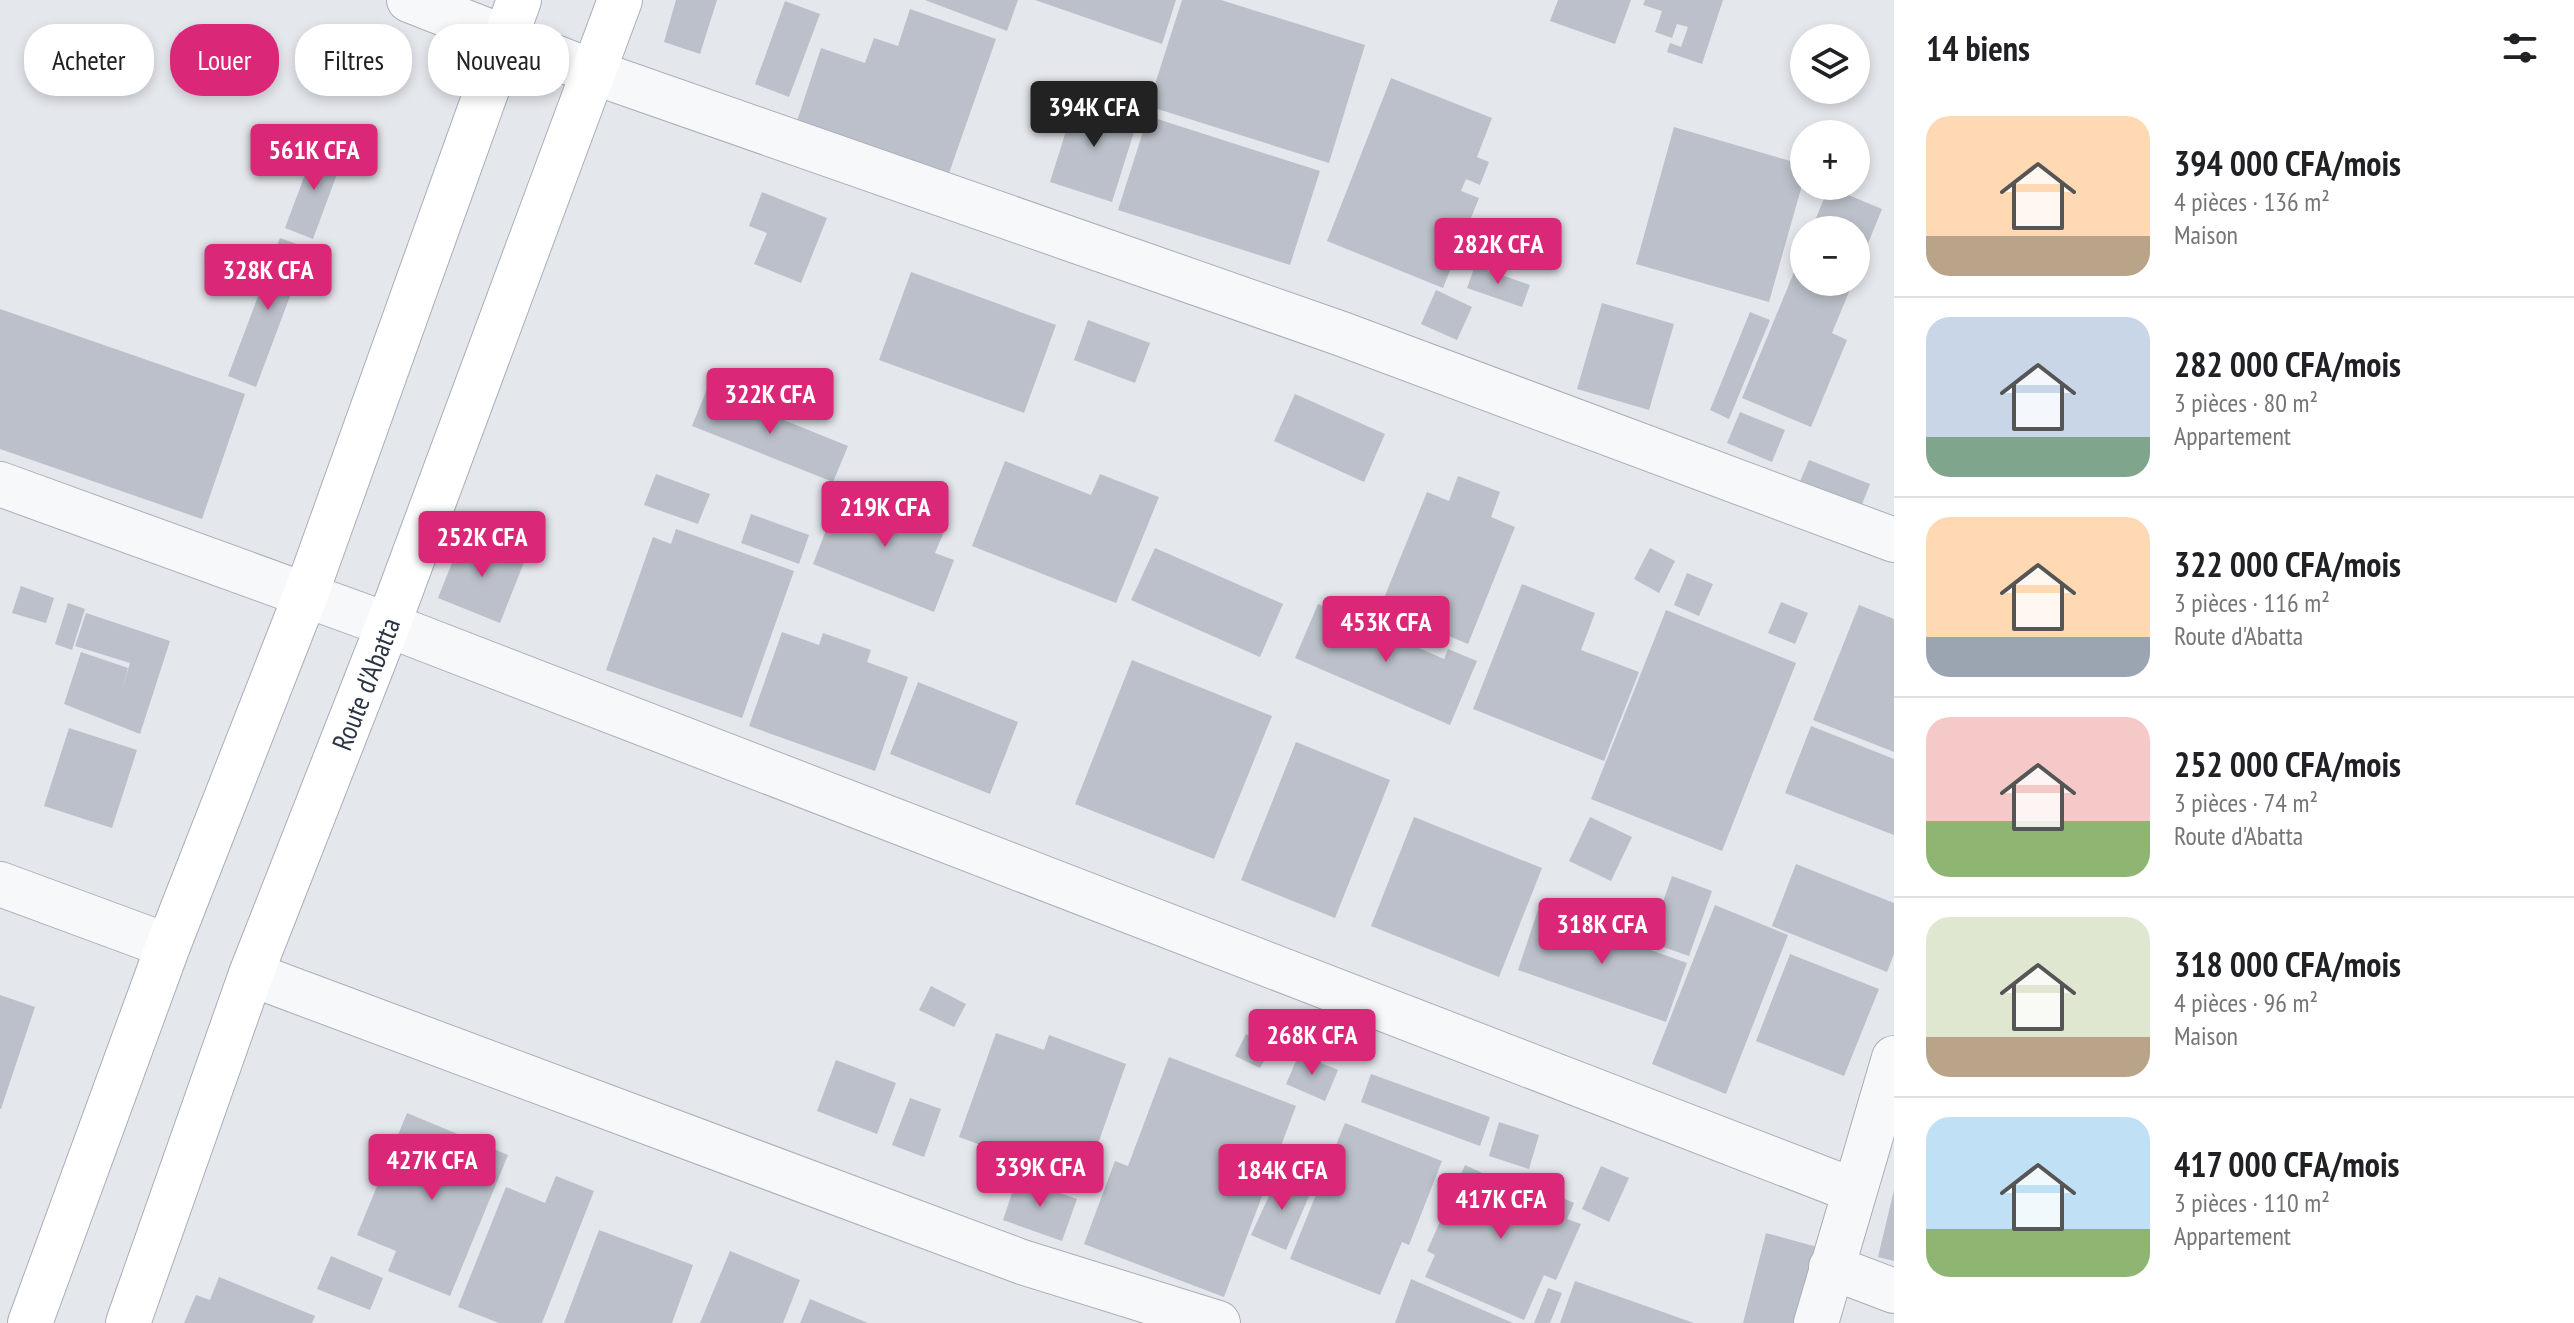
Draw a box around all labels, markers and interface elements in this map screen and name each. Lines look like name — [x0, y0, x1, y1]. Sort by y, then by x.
chip: Acheter — [24, 24, 154, 96]
chip: Louer — [170, 24, 279, 96]
chip: Filtres — [295, 24, 412, 96]
chip: Nouveau — [428, 24, 569, 96]
map controls — [1790, 24, 1870, 296]
button: layers — [1790, 24, 1870, 104]
text: 14 biens — [1926, 26, 2030, 70]
icon: filters — [2498, 26, 2542, 70]
pin: 394K CFA — [1011, 81, 1177, 149]
text: 394K CFA — [1049, 90, 1139, 123]
button: + — [1790, 120, 1870, 200]
pin: 561K CFA — [231, 124, 397, 192]
text: 561K CFA — [269, 133, 359, 166]
text: 394 000 CFA/mois — [2174, 141, 2401, 185]
icon: home — [1990, 148, 2086, 244]
text: 4 pièces · 136 m² — [2174, 185, 2330, 218]
button: − — [1790, 216, 1870, 296]
pin: 282K CFA — [1415, 218, 1581, 286]
text: Maison — [2174, 218, 2238, 251]
text: 282K CFA — [1453, 227, 1543, 260]
pin: 328K CFA — [185, 244, 351, 312]
text: 328K CFA — [223, 253, 313, 286]
text: 282 000 CFA/mois — [2174, 342, 2401, 386]
icon: home — [1990, 349, 2086, 445]
pin: 322K CFA — [687, 368, 853, 436]
text: 322K CFA — [725, 377, 815, 410]
text: 3 pièces · 80 m² — [2174, 386, 2318, 419]
text: Appartement — [2174, 419, 2291, 452]
pin: 219K CFA — [802, 481, 968, 549]
text: 219K CFA — [840, 490, 930, 523]
pin: 252K CFA — [399, 511, 565, 579]
text: 252K CFA — [437, 520, 527, 553]
text: 322 000 CFA/mois — [2174, 542, 2401, 586]
icon: home — [1990, 549, 2086, 645]
text: 3 pièces · 116 m² — [2174, 586, 2330, 619]
pin: 453K CFA — [1303, 596, 1469, 664]
text: 453K CFA — [1341, 605, 1431, 638]
street label: Route d'Abatta — [322, 612, 408, 755]
text: Route d'Abatta — [2174, 619, 2303, 652]
text: 252 000 CFA/mois — [2174, 742, 2401, 786]
icon: home — [1990, 749, 2086, 845]
text: 3 pièces · 74 m² — [2174, 786, 2318, 819]
text: Route d'Abatta — [2174, 819, 2303, 852]
pin: 318K CFA — [1519, 898, 1685, 966]
text: 318K CFA — [1557, 907, 1647, 940]
text: 318 000 CFA/mois — [2174, 942, 2401, 986]
icon: home — [1990, 949, 2086, 1045]
text: 4 pièces · 96 m² — [2174, 986, 2318, 1019]
pin: 268K CFA — [1229, 1009, 1395, 1077]
text: 268K CFA — [1267, 1018, 1357, 1051]
text: Maison — [2174, 1019, 2238, 1052]
pin: 427K CFA — [349, 1134, 515, 1202]
pin: 339K CFA — [957, 1141, 1123, 1209]
text: 417 000 CFA/mois — [2174, 1142, 2399, 1186]
text: 427K CFA — [387, 1143, 477, 1176]
pin: 184K CFA — [1199, 1144, 1365, 1212]
icon: home — [1990, 1149, 2086, 1245]
text: 339K CFA — [995, 1150, 1085, 1183]
text: 184K CFA — [1237, 1153, 1327, 1186]
pin: 417K CFA — [1418, 1173, 1584, 1241]
text: 417K CFA — [1456, 1182, 1546, 1215]
text: 3 pièces · 110 m² — [2174, 1186, 2330, 1219]
text: Appartement — [2174, 1219, 2291, 1252]

